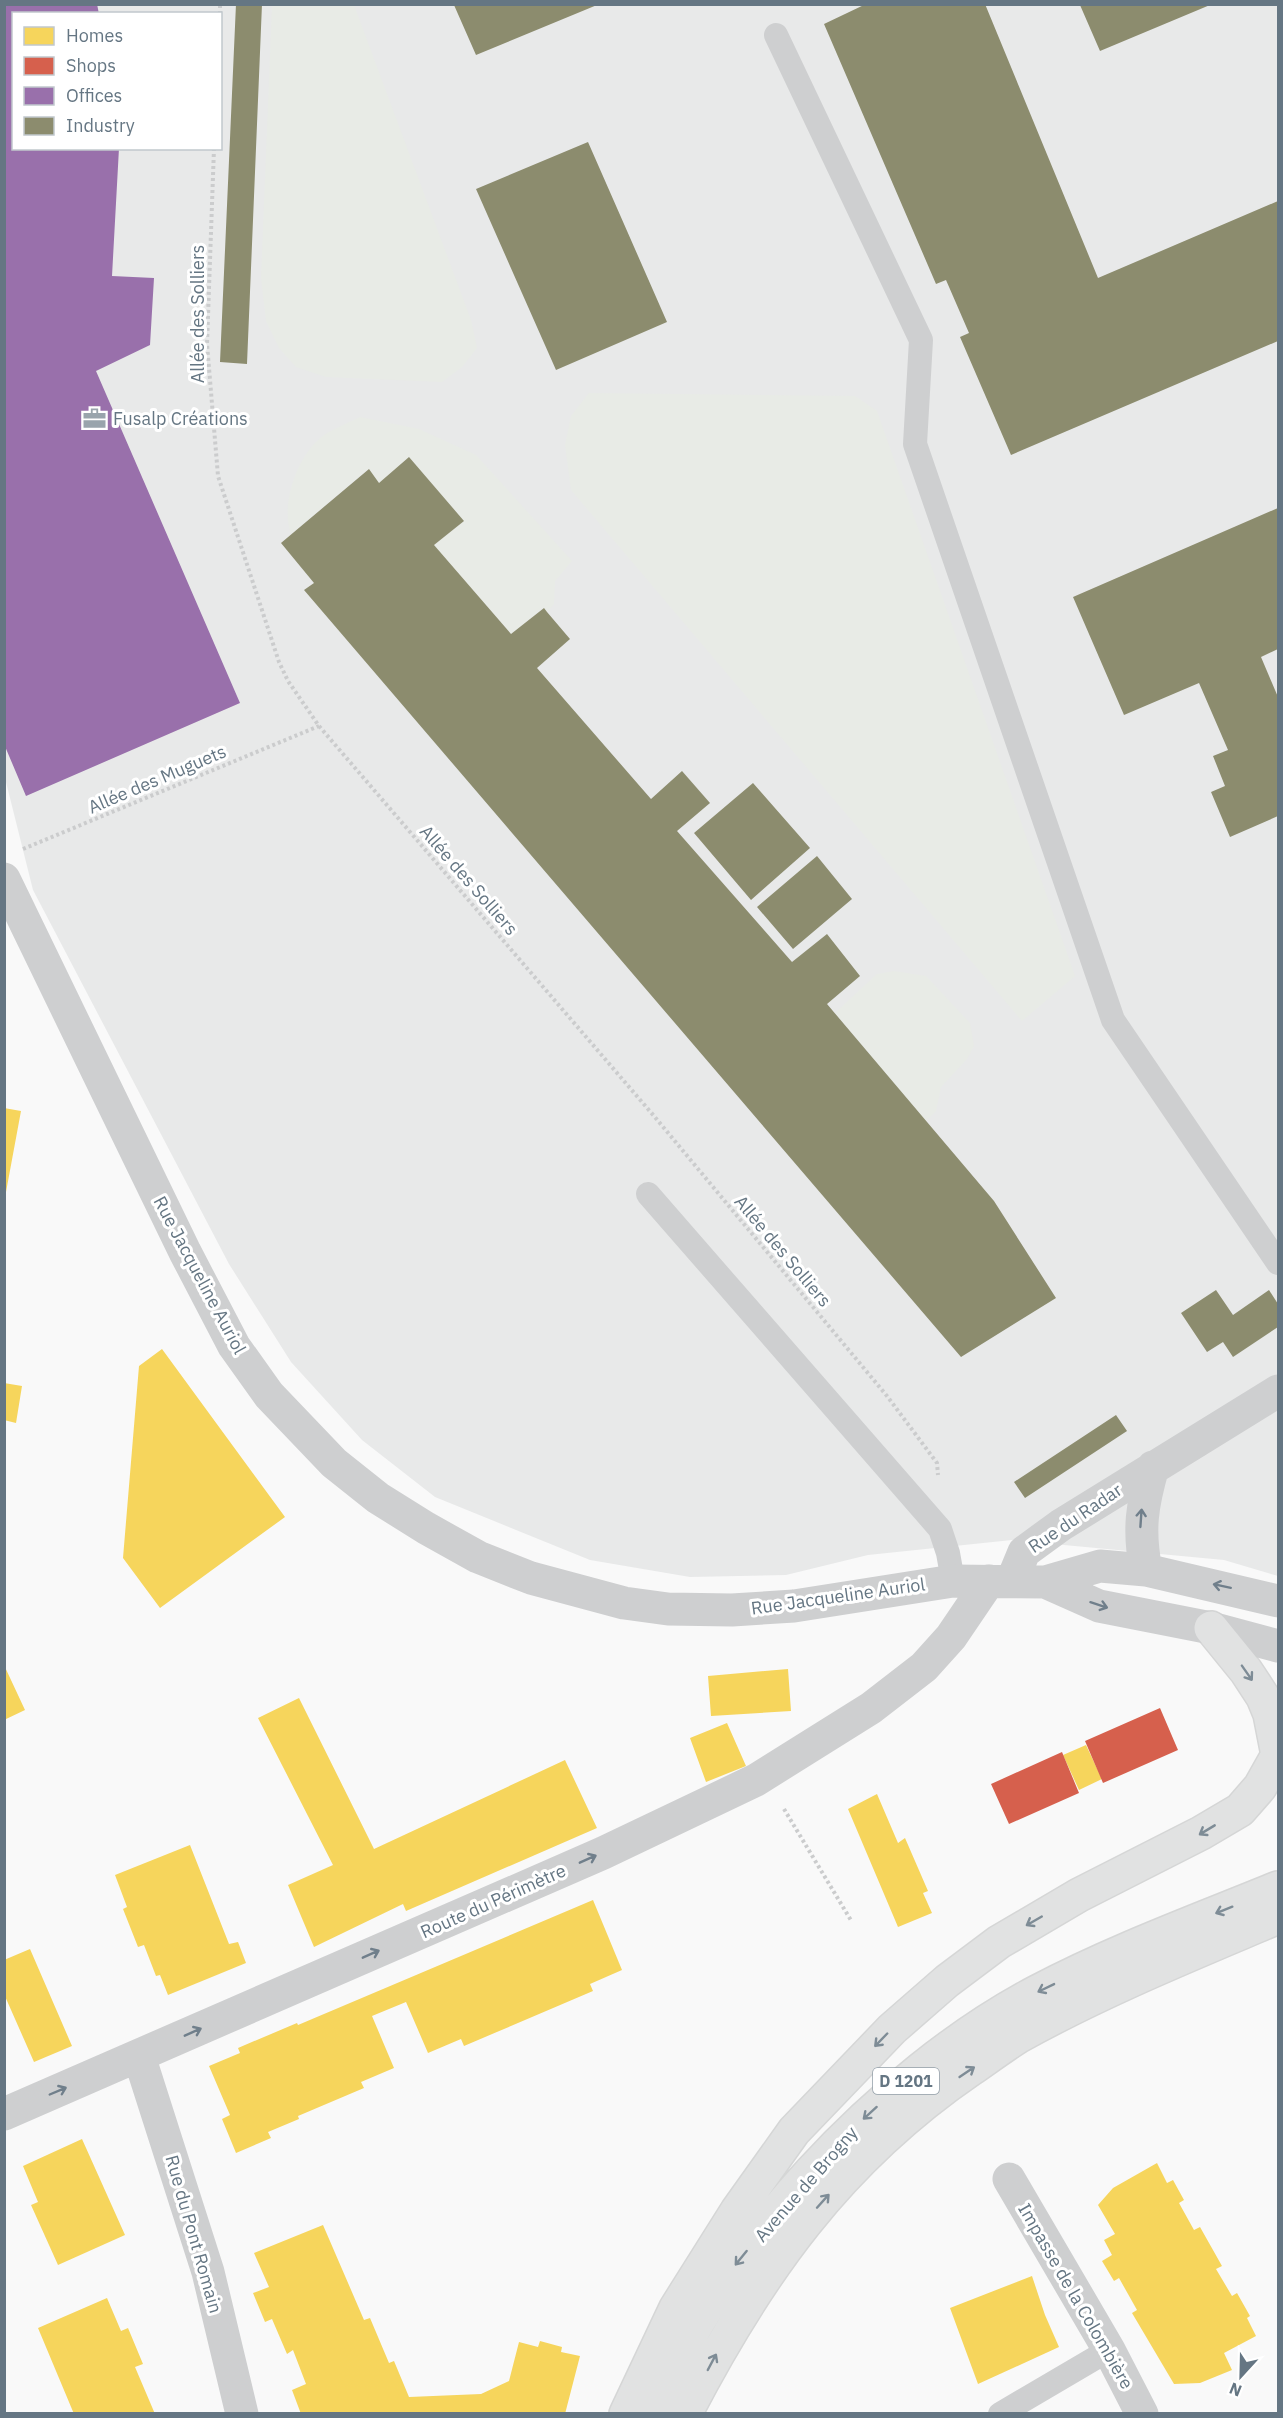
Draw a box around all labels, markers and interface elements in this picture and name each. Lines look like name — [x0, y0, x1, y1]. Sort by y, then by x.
legend — [12, 12, 222, 150]
text: Homes — [66, 24, 123, 47]
text: Shops — [66, 54, 116, 77]
text: Offices — [66, 84, 122, 107]
text: Industry — [66, 114, 135, 137]
street label: Allée des Solliers — [186, 245, 209, 383]
office icon: Fusalp Créations — [82, 405, 108, 431]
place label: Fusalp Créations — [113, 407, 248, 430]
street label: Allée des Muguets — [84, 739, 230, 819]
street label: Allée des Solliers — [415, 820, 523, 940]
street label: Allée des Solliers — [730, 1191, 836, 1311]
street label: Rue Jacqueline Auriol — [149, 1192, 251, 1358]
street label: Rue du Radar — [1024, 1478, 1127, 1558]
one-way arrow — [1136, 1508, 1147, 1528]
street label: Rue Jacqueline Auriol — [749, 1572, 927, 1620]
one-way arrow — [1213, 1580, 1232, 1591]
one-way arrow — [1089, 1600, 1108, 1611]
one-way arrow — [1241, 1665, 1253, 1681]
one-way arrow — [1199, 1824, 1216, 1836]
one-way arrow — [579, 1853, 597, 1864]
street label: Route du Périmètre — [417, 1859, 569, 1943]
one-way arrow — [1216, 1905, 1234, 1916]
one-way arrow — [1026, 1916, 1043, 1928]
one-way arrow — [362, 1948, 380, 1959]
one-way arrow — [1037, 1983, 1055, 1994]
one-way arrow — [183, 2026, 201, 2038]
one-way arrow — [874, 2033, 888, 2048]
one-way arrow — [959, 2066, 975, 2078]
road number: D 1201 — [873, 2068, 939, 2094]
one-way arrow — [49, 2084, 67, 2096]
one-way arrow — [863, 2106, 878, 2120]
street label: Avenue de Brogny — [749, 2121, 863, 2247]
street label: Rue du Pont Romain — [160, 2152, 228, 2316]
one-way arrow — [816, 2194, 830, 2209]
street label: Impasse de la Colombière — [1013, 2199, 1139, 2393]
one-way arrow — [734, 2250, 747, 2266]
north arrow — [1211, 2346, 1271, 2406]
one-way arrow — [707, 2353, 718, 2371]
text: N — [1226, 2378, 1245, 2401]

